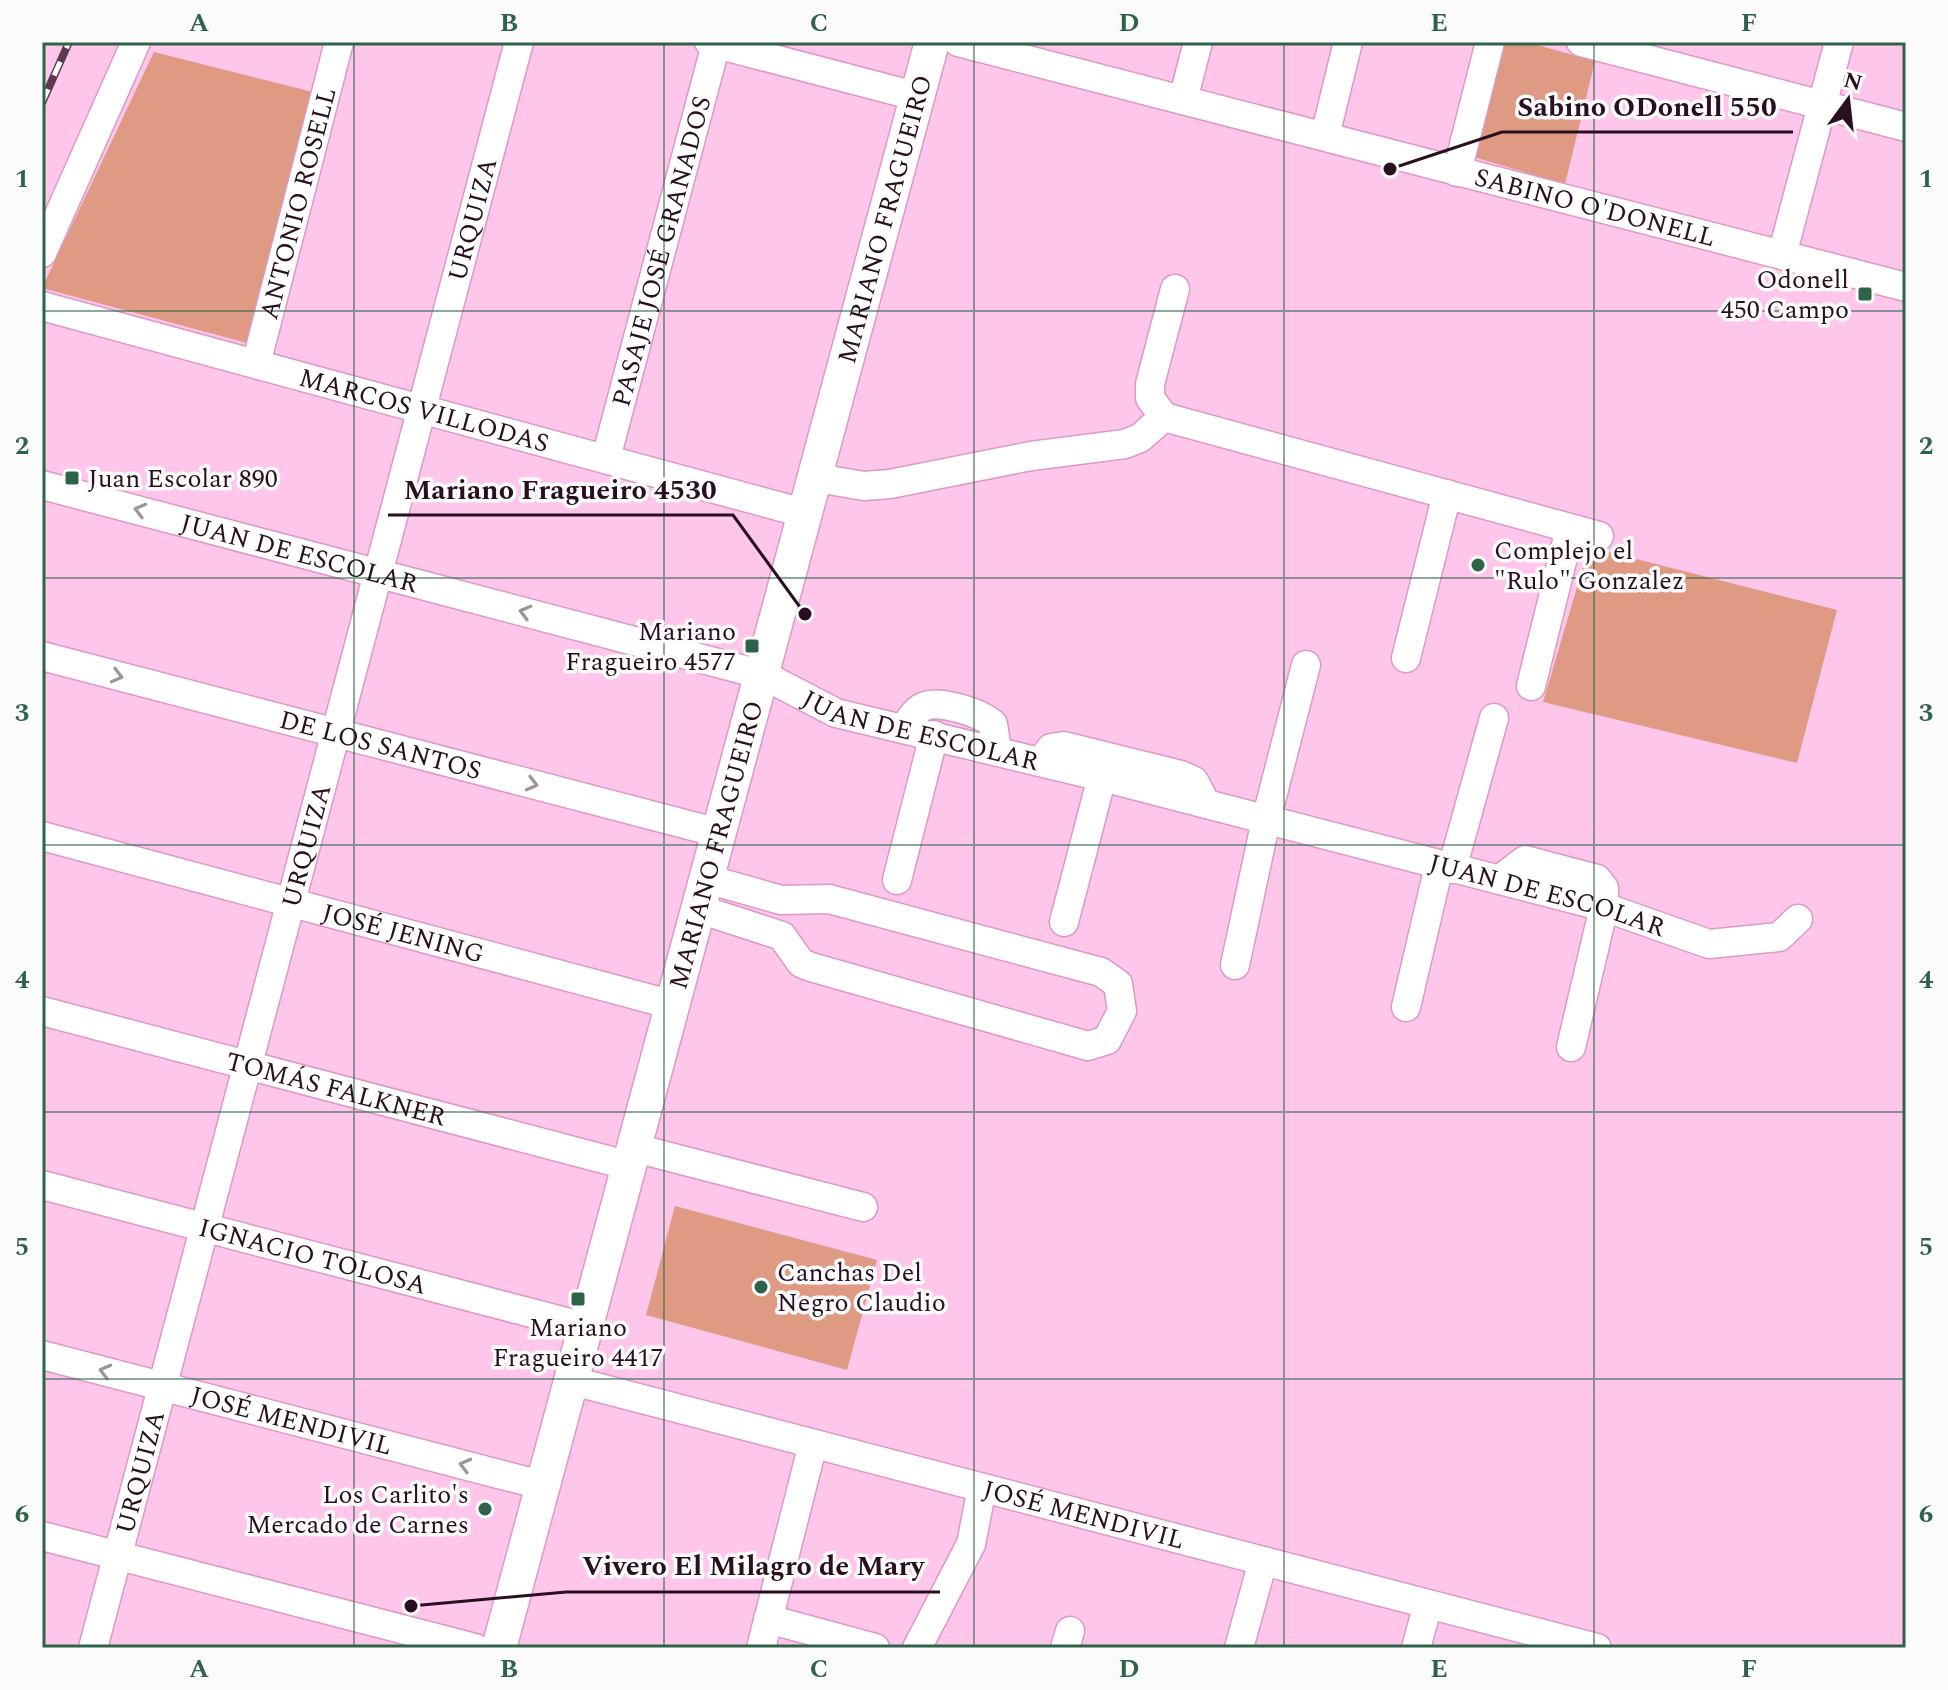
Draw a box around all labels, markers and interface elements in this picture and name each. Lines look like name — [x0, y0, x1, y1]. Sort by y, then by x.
text: A — [189, 3, 209, 43]
text: B — [500, 3, 518, 43]
text: C — [810, 3, 828, 43]
text: D — [1119, 3, 1139, 43]
text: E — [1430, 3, 1448, 43]
text: F — [1741, 3, 1757, 43]
north arrow — [1808, 60, 1888, 140]
text: N — [1840, 64, 1866, 100]
street label: MARIANO FRAGUEIRO — [827, 70, 943, 368]
callout: Sabino ODonell 550 — [1502, 80, 1793, 132]
street label: ANTONIO ROSELL — [249, 83, 348, 324]
text: Sabino ODonell 550 — [1517, 86, 1777, 129]
street label: PASAJE JOSÉ GRANADOS — [601, 92, 722, 411]
street label: URQUIZA — [437, 153, 508, 286]
street label: SABINO O'DONELL — [1470, 157, 1720, 258]
text: 1 — [15, 159, 29, 199]
text: 1 — [1919, 159, 1933, 199]
place label: Odonell 450 Campo — [1721, 260, 1849, 330]
marker: Odonell 450 Campo — [1856, 285, 1874, 303]
street label: MARCOS VILLODAS — [294, 358, 553, 464]
text: 2 — [15, 426, 29, 466]
text: 2 — [1919, 426, 1933, 466]
place label: Juan Escolar 890 — [88, 459, 278, 499]
callout: Mariano Fragueiro 4530 — [388, 463, 733, 515]
marker: Juan Escolar 890 — [63, 469, 81, 487]
text: Mariano Fragueiro 4530 — [403, 469, 717, 512]
one-way arrow — [133, 503, 147, 520]
street label: JUAN DE ESCOLAR — [176, 503, 423, 604]
place label: Complejo el "Rulo" Gonzalez — [1494, 531, 1684, 601]
marker: Complejo el "Rulo" Gonzalez — [1469, 556, 1487, 574]
one-way arrow — [519, 605, 532, 621]
place label: Mariano Fragueiro 4577 — [565, 612, 736, 682]
marker: Mariano Fragueiro 4577 — [743, 637, 761, 655]
one-way arrow — [110, 667, 124, 683]
street label: JUAN DE ESCOLAR — [795, 680, 1043, 782]
text: 3 — [15, 693, 29, 733]
text: 3 — [1919, 693, 1933, 733]
street label: MARIANO FRAGUEIRO — [659, 696, 775, 994]
street label: DE LOS SANTOS — [275, 700, 486, 791]
one-way arrow — [524, 775, 538, 792]
street label: URQUIZA — [271, 780, 342, 912]
street label: JUAN DE ESCOLAR — [1425, 843, 1671, 948]
street label: JOSÉ JENING — [317, 893, 489, 975]
text: 4 — [15, 960, 30, 1000]
text: 4 — [1919, 960, 1934, 1000]
street label: TOMÁS FALKNER — [221, 1041, 451, 1138]
street label: IGNACIO TOLOSA — [194, 1208, 431, 1306]
text: 5 — [15, 1227, 29, 1267]
text: 5 — [1919, 1227, 1933, 1267]
place label: Canchas Del Negro Claudio — [777, 1253, 946, 1323]
marker: Canchas Del Negro Claudio — [752, 1278, 770, 1296]
marker: Mariano Fragueiro 4417 — [569, 1290, 587, 1308]
place label: Mariano Fragueiro 4417 — [493, 1308, 663, 1378]
one-way arrow — [99, 1364, 113, 1381]
street label: JOSÉ MENDIVIL — [186, 1376, 397, 1466]
street label: URQUIZA — [105, 1406, 176, 1539]
one-way arrow — [459, 1457, 473, 1474]
street label: JOSÉ MENDIVIL — [978, 1470, 1189, 1561]
place label: Los Carlito's Mercado de Carnes — [246, 1475, 469, 1545]
text: 6 — [15, 1494, 29, 1534]
text: 6 — [1919, 1494, 1933, 1534]
marker: Los Carlito's Mercado de Carnes — [476, 1500, 494, 1518]
callout: Vivero El Milagro de Mary — [566, 1540, 940, 1592]
text: Vivero El Milagro de Mary — [582, 1545, 926, 1588]
text: A — [189, 1649, 209, 1689]
text: B — [500, 1649, 518, 1689]
text: C — [810, 1649, 828, 1689]
text: D — [1119, 1649, 1139, 1689]
text: E — [1430, 1649, 1448, 1689]
text: F — [1741, 1649, 1757, 1689]

